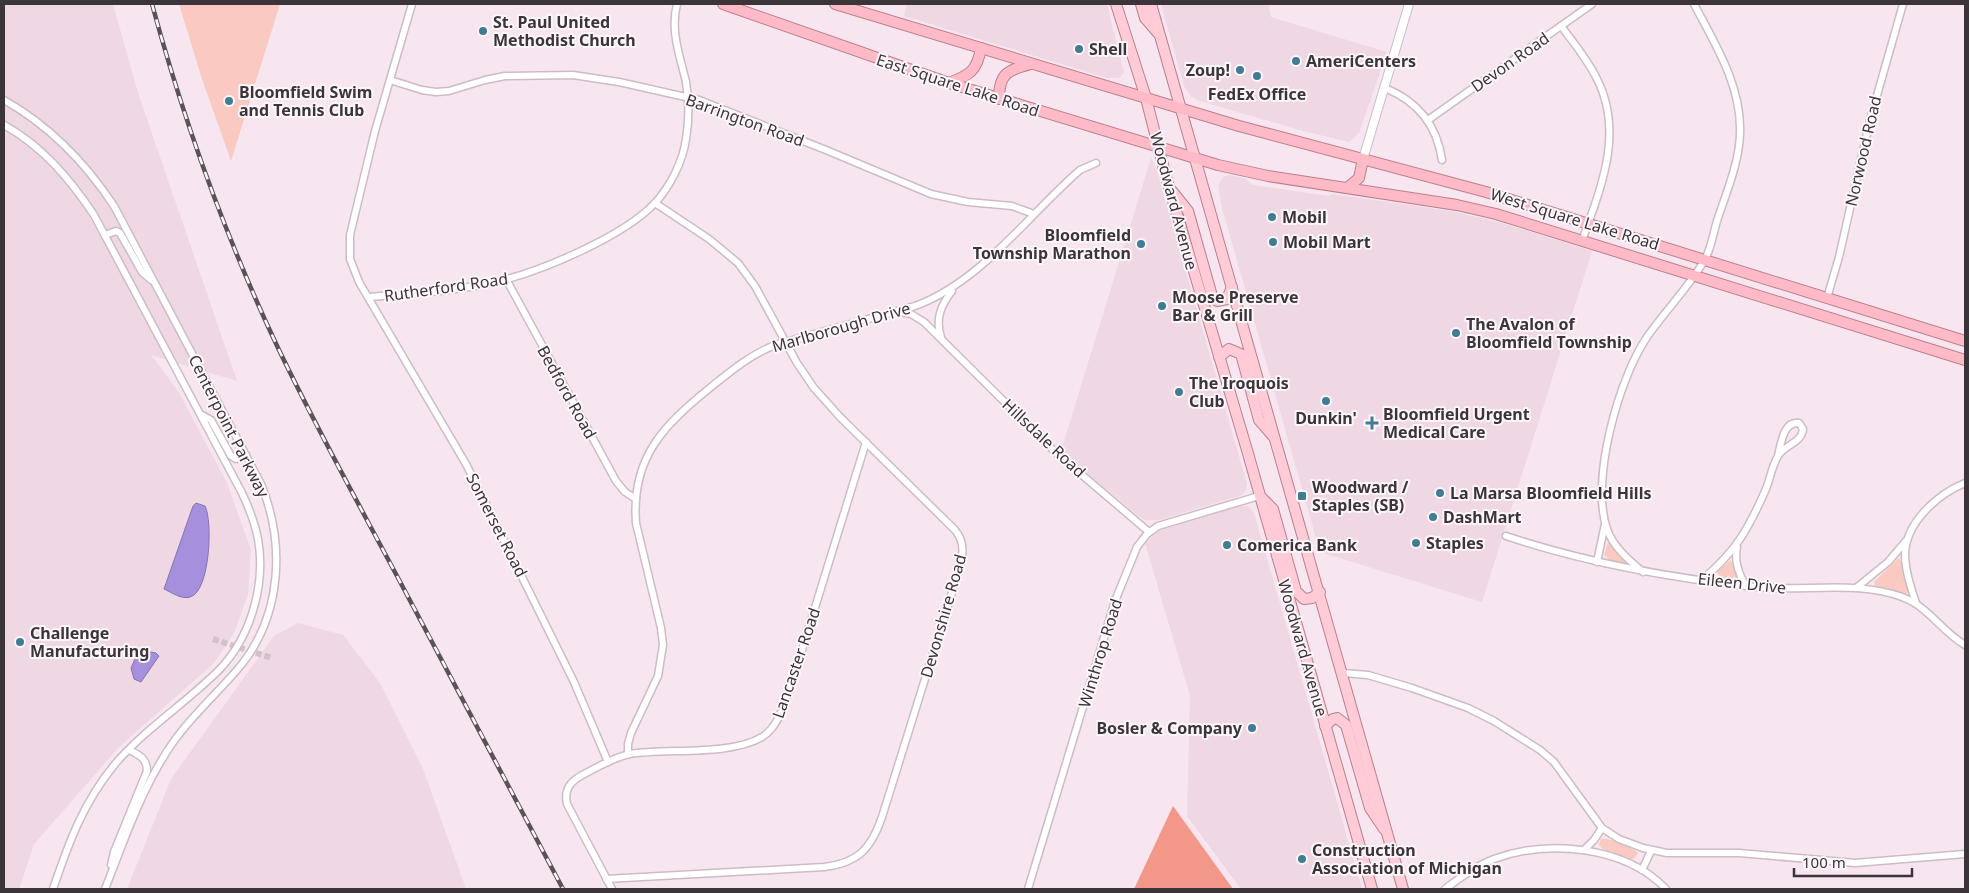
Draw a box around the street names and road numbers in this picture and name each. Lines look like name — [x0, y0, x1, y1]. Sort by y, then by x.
street label: Devon Road — [1467, 27, 1553, 97]
street label: East Square Lake Road — [874, 48, 1042, 122]
street label: Barrington Road — [683, 88, 807, 152]
street label: Norwood Road — [1840, 94, 1886, 208]
street label: Woodward Avenue — [1145, 130, 1203, 272]
street label: West Square Lake Road — [1488, 183, 1662, 255]
street label: Rutherford Road — [383, 267, 509, 307]
street label: Marlborough Drive — [769, 297, 913, 357]
street label: Bedford Road — [532, 342, 602, 442]
street label: Centerpoint Parkway — [183, 351, 275, 502]
street label: Hillsdale Road — [998, 394, 1090, 482]
street label: Somerset Road — [461, 469, 533, 581]
street label: Devonshire Road — [915, 552, 971, 680]
street label: Eileen Drive — [1697, 567, 1787, 599]
street label: Woodward Avenue — [1273, 577, 1333, 719]
street label: Winthrop Road — [1073, 596, 1127, 710]
street label: Lancaster Road — [767, 605, 825, 721]

